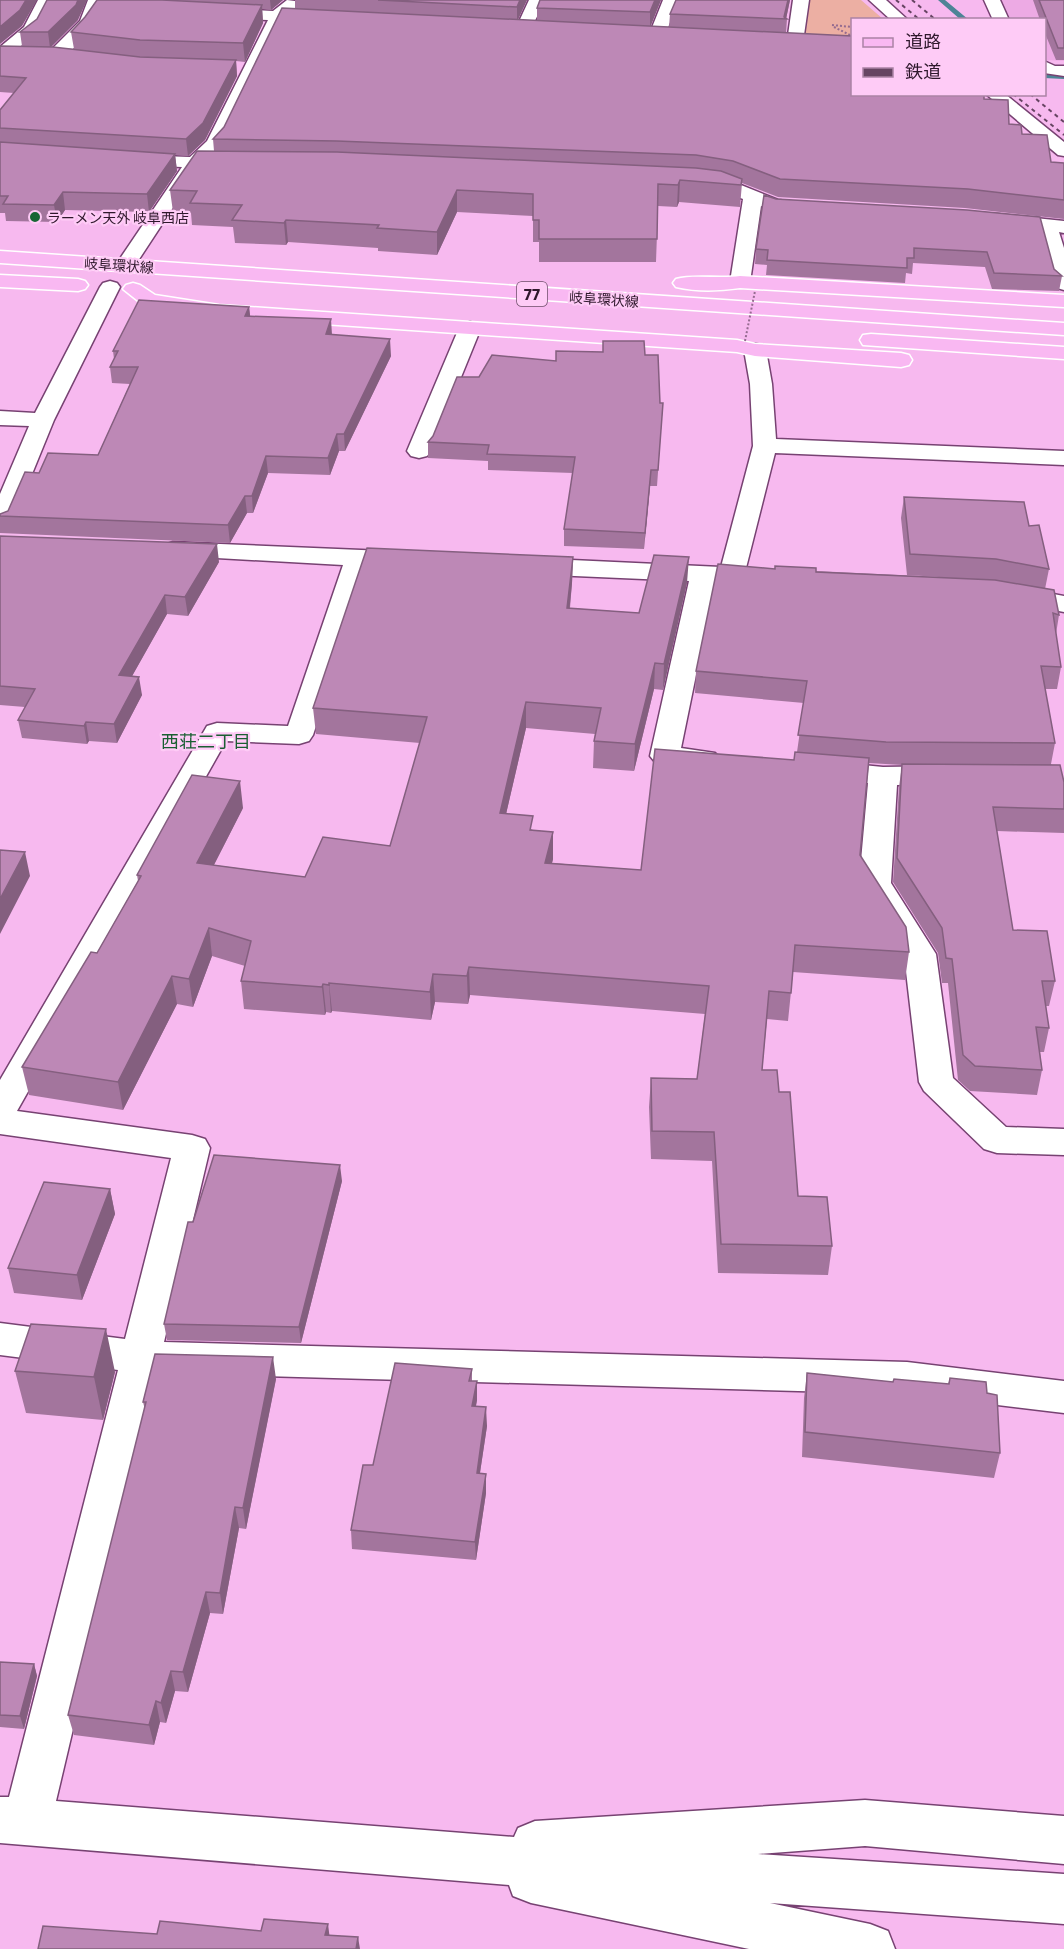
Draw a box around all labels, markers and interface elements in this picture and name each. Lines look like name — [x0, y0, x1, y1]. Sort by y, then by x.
legend — [851, 18, 1046, 96]
text: 道路 — [905, 30, 941, 52]
text: 鉄道 — [905, 60, 941, 82]
place label: ラーメン天外 岐阜西店 — [47, 209, 189, 226]
marker: ラーメン天外 岐阜西店 — [28, 210, 42, 224]
street label: 岐阜環状線 — [83, 254, 155, 276]
road number: 77 — [517, 282, 547, 306]
street label: 岐阜環状線 — [568, 288, 640, 310]
district label: 西荘二丁目 — [161, 730, 251, 752]

